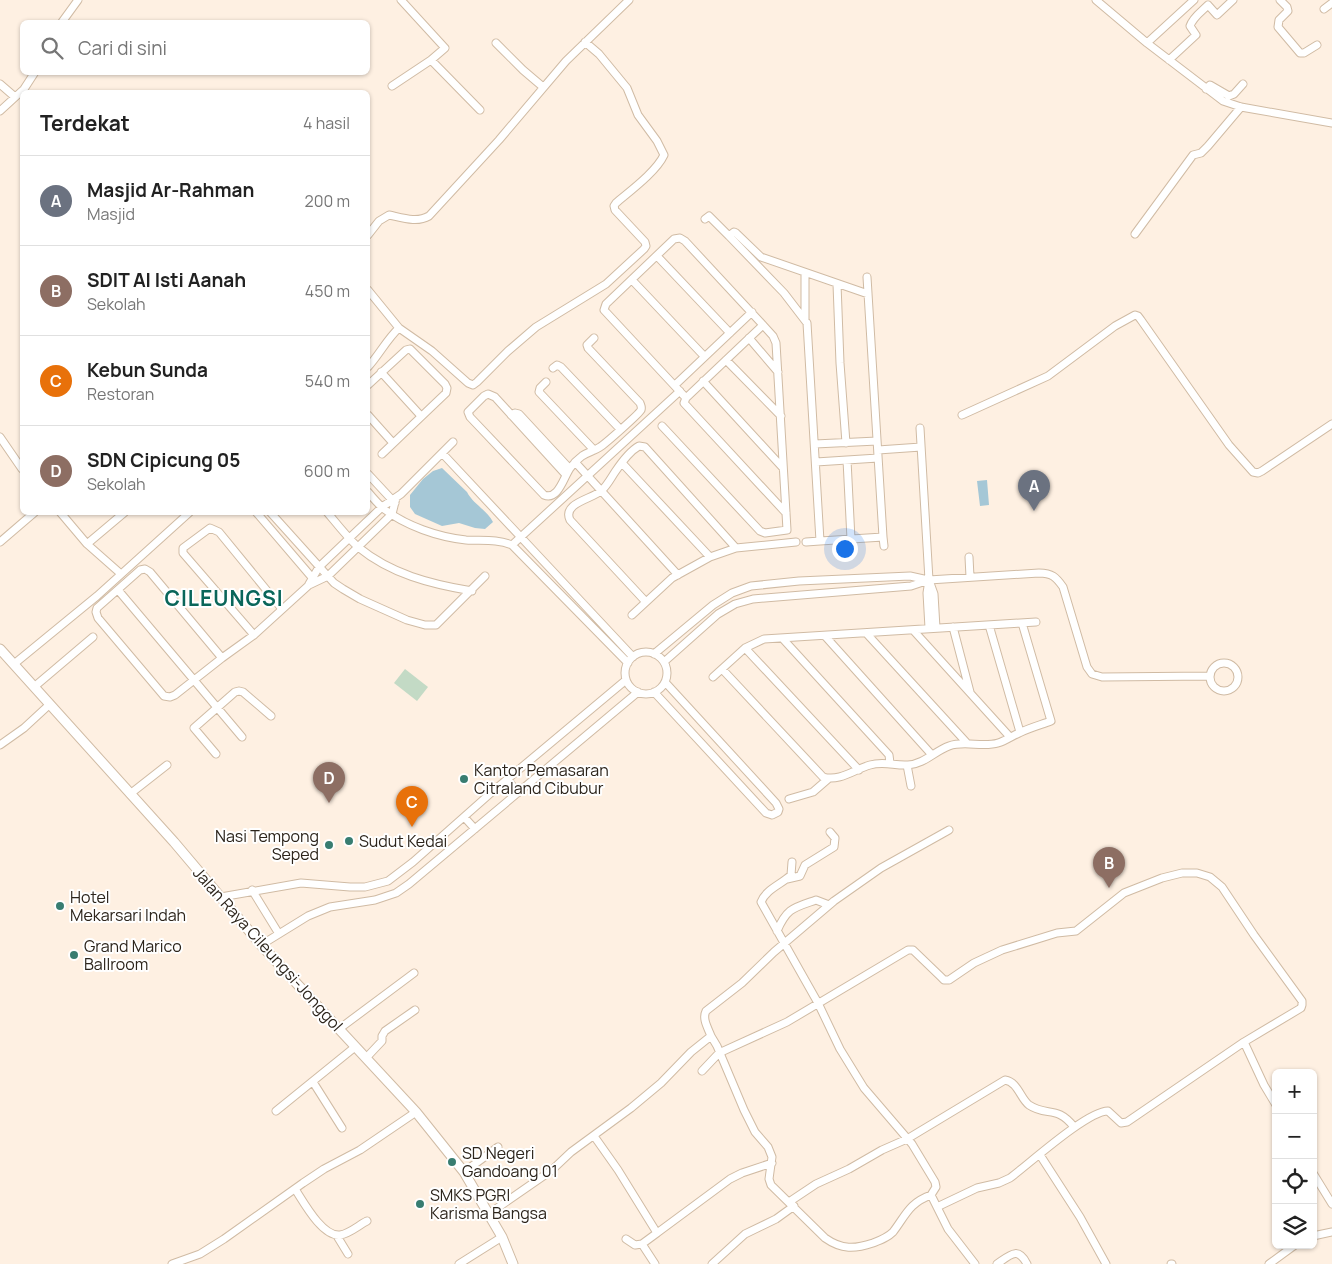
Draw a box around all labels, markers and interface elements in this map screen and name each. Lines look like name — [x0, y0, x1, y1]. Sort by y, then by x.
search box — [20, 20, 370, 75]
icon: search — [38, 34, 66, 62]
text: Cari di sini — [78, 35, 167, 61]
text: Terdekat — [40, 109, 130, 137]
text: 4 hasil — [303, 112, 350, 134]
text: Masjid Ar-Rahman — [87, 177, 254, 203]
text: A — [51, 190, 61, 212]
text: 200 m — [305, 190, 350, 212]
text: Masjid — [87, 203, 135, 225]
text: SDIT Al Isti Aanah — [87, 267, 246, 293]
text: B — [51, 280, 61, 302]
text: 450 m — [305, 280, 350, 302]
text: Sekolah — [87, 293, 146, 315]
text: Kebun Sunda — [87, 357, 208, 383]
text: C — [50, 370, 62, 392]
text: 540 m — [305, 370, 350, 392]
text: Restoran — [87, 383, 154, 405]
text: SDN Cipicung 05 — [87, 447, 240, 473]
text: D — [50, 460, 62, 482]
text: 600 m — [304, 460, 350, 482]
pin: A — [1018, 470, 1050, 511]
text: Sekolah — [87, 473, 146, 495]
your location — [832, 536, 858, 562]
district label: CILEUNGSI — [164, 584, 284, 612]
place label: Kantor Pemasaran Citraland Cibubur — [474, 759, 609, 799]
pin: D — [313, 762, 345, 803]
marker: Kantor Pemasaran Citraland Cibubur — [458, 773, 470, 785]
pin: C — [396, 786, 428, 827]
place label: Nasi Tempong Seped — [215, 825, 319, 865]
place label: Sudut Kedai — [359, 830, 447, 852]
marker: Sudut Kedai — [343, 835, 355, 847]
marker: Nasi Tempong Seped — [323, 839, 335, 851]
pin: B — [1093, 847, 1125, 888]
street label: Jalan Raya Cileungsi-Jonggol — [188, 862, 348, 1036]
place label: Hotel Mekarsari Indah — [70, 886, 186, 926]
marker: Hotel Mekarsari Indah — [54, 900, 66, 912]
place label: Grand Marico Ballroom — [84, 935, 182, 975]
marker: Grand Marico Ballroom — [68, 949, 80, 961]
map controls — [1272, 1069, 1317, 1249]
button: + — [1272, 1069, 1317, 1114]
button: − — [1272, 1114, 1317, 1159]
place label: SD Negeri Gandoang 01 — [462, 1142, 558, 1182]
marker: SD Negeri Gandoang 01 — [446, 1156, 458, 1168]
button: locate — [1272, 1159, 1317, 1204]
place label: SMKS PGRI Karisma Bangsa — [430, 1184, 547, 1224]
marker: SMKS PGRI Karisma Bangsa — [414, 1198, 426, 1210]
button: layers — [1272, 1204, 1317, 1249]

